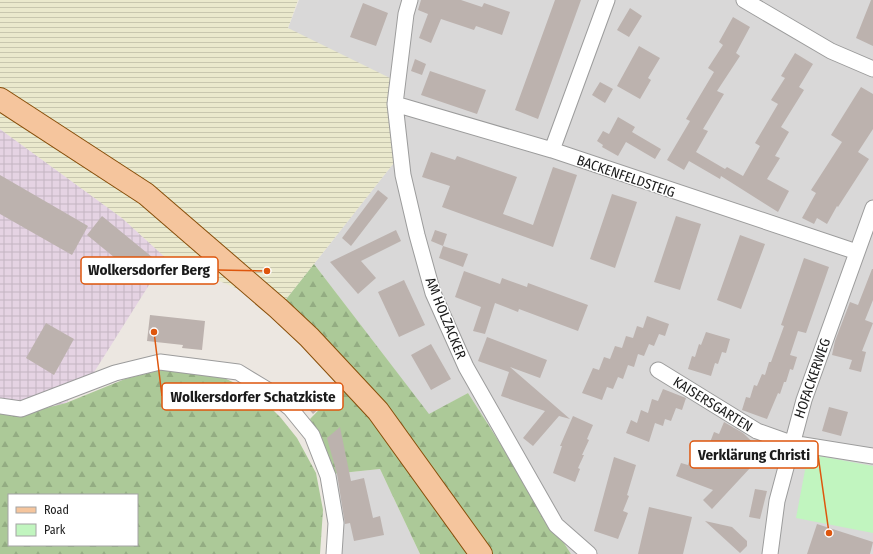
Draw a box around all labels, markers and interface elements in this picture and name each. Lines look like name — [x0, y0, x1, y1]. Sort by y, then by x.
street label: BACKENFELDSTEIG — [574, 152, 677, 201]
callout: Wolkersdorfer Berg — [81, 257, 218, 284]
text: Wolkersdorfer Berg — [88, 261, 211, 279]
street label: AM HOLZACKER — [421, 275, 470, 362]
street label: HOFACKERWEG — [791, 336, 834, 420]
street label: KAISERSGARTEN — [670, 373, 756, 436]
callout: Wolkersdorfer Schatzkiste — [162, 383, 343, 410]
text: Wolkersdorfer Schatzkiste — [170, 388, 336, 406]
callout: Verklärung Christi — [690, 441, 818, 468]
text: Verklärung Christi — [697, 446, 810, 464]
legend — [8, 494, 138, 546]
text: Road — [44, 503, 69, 517]
text: Park — [44, 523, 66, 537]

